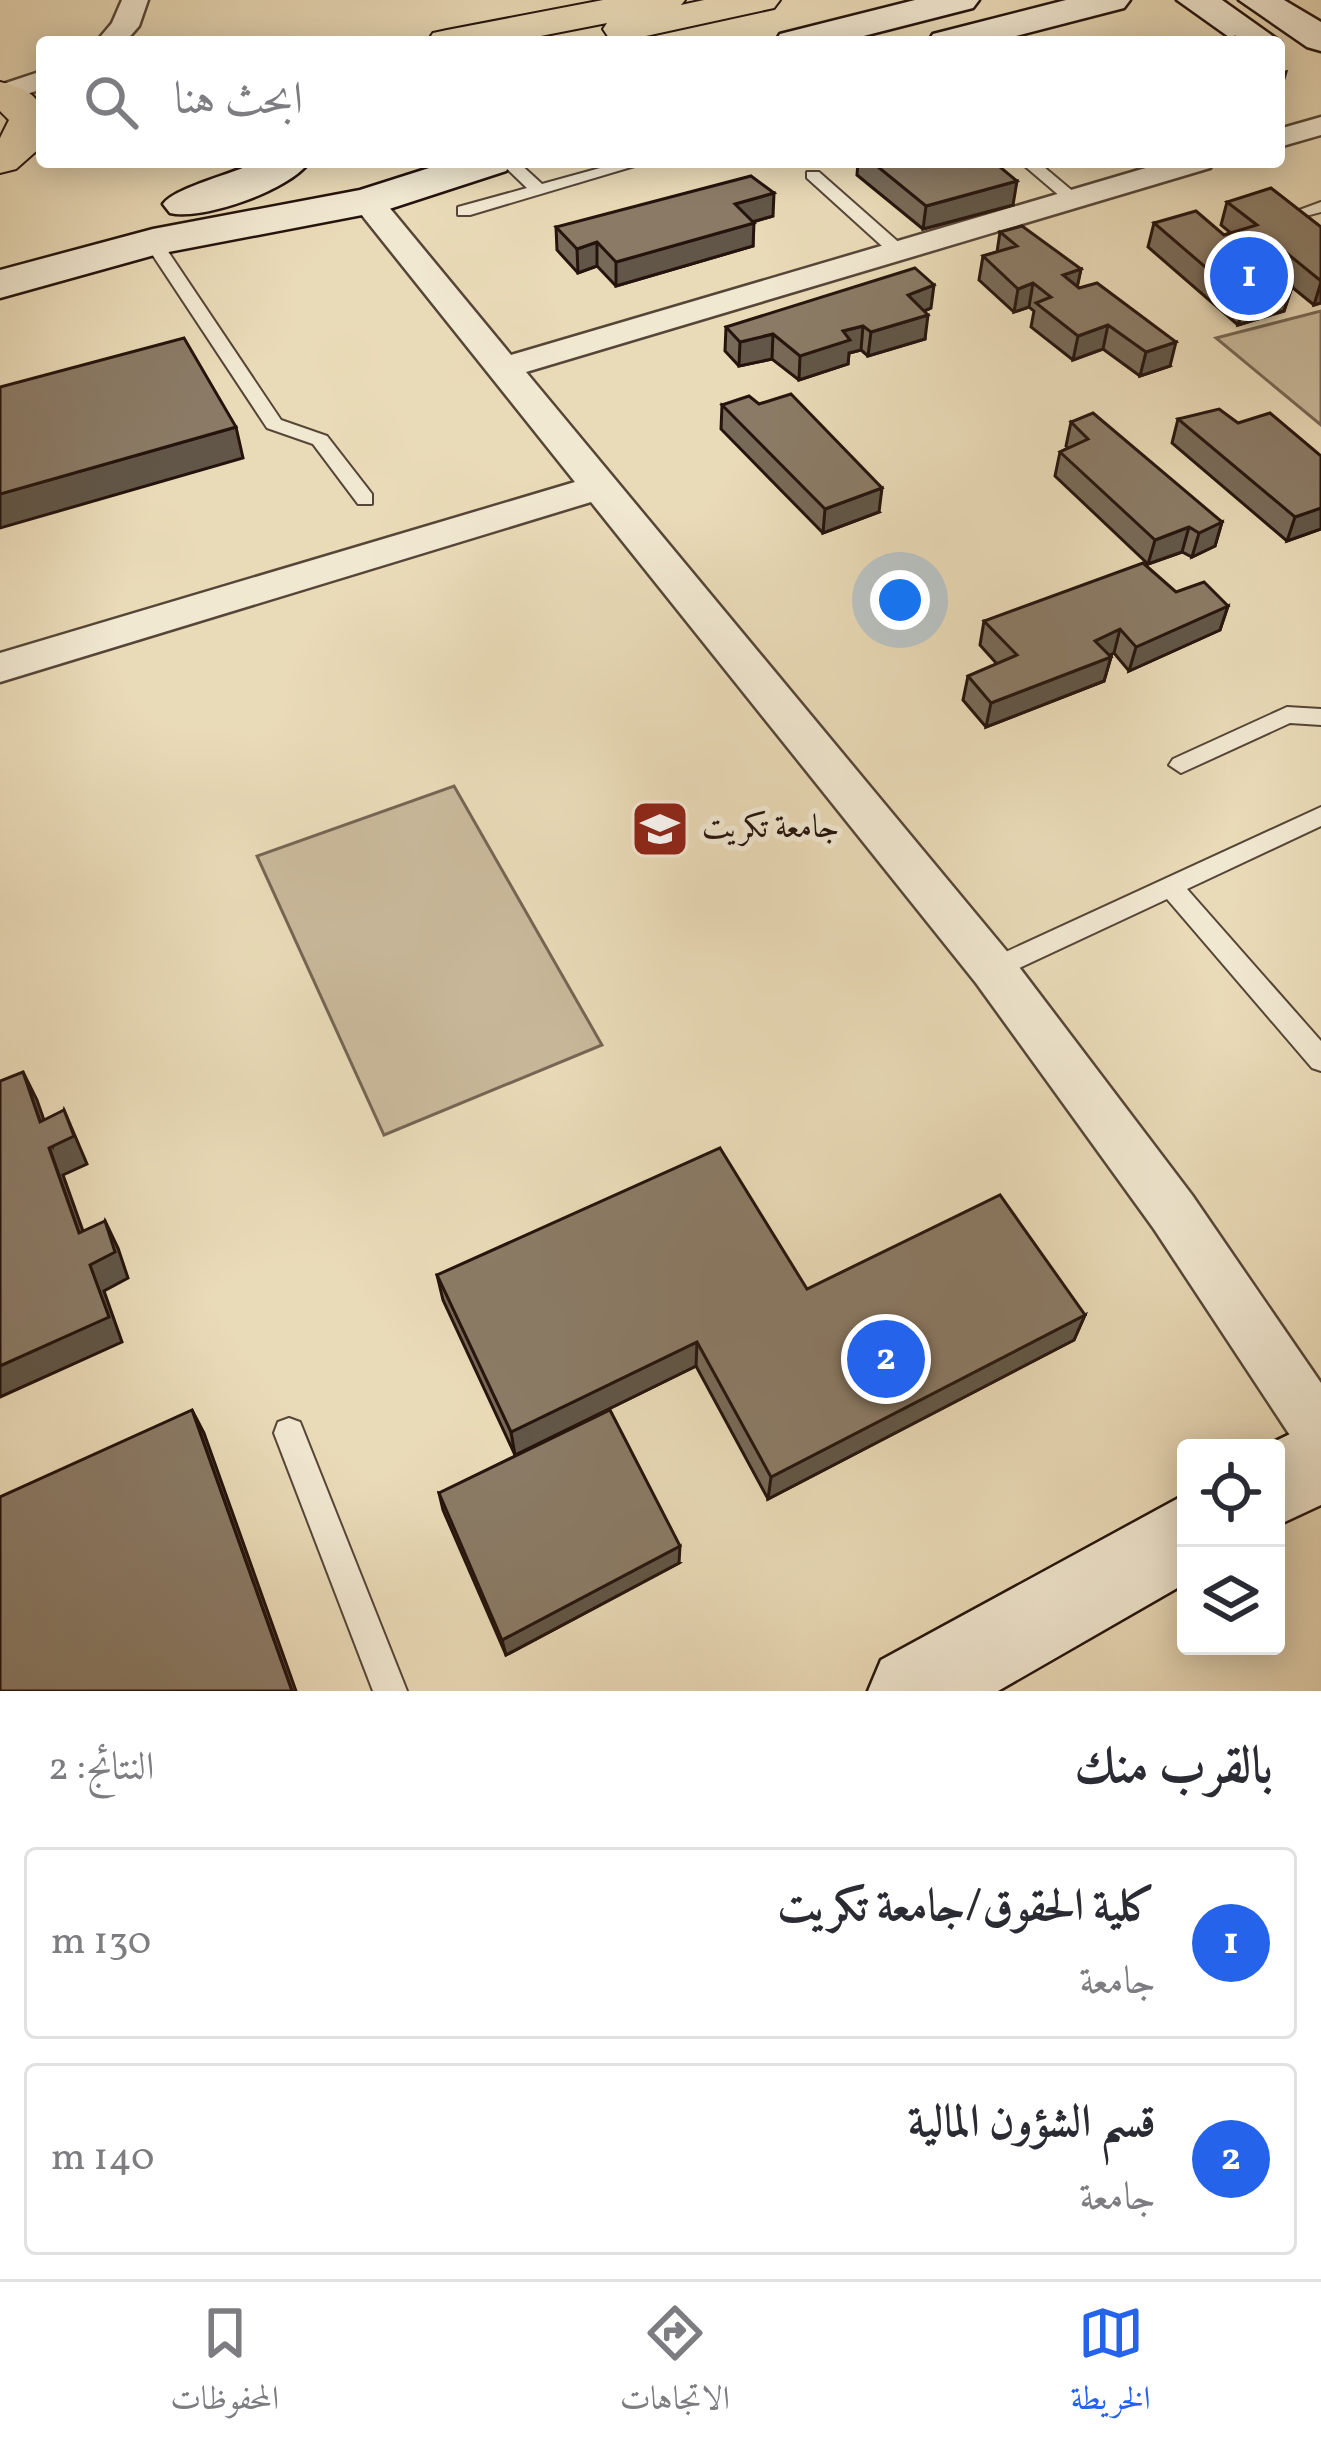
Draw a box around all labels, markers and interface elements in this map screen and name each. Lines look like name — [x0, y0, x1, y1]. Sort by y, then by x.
search box — [36, 36, 1285, 168]
icon: search — [78, 69, 144, 135]
text: ابحث هنا — [174, 70, 303, 133]
pin: 1 — [1210, 231, 1288, 321]
your location — [870, 570, 930, 630]
school or university icon: جامعة تكريت — [629, 798, 691, 860]
place label: جامعة تكريت — [702, 806, 840, 852]
pin: 2 — [847, 1314, 925, 1404]
map controls — [1177, 1439, 1285, 1655]
button: locate — [1177, 1439, 1285, 1547]
button: layers — [1177, 1547, 1285, 1655]
text: بالقرب منك — [1074, 1733, 1273, 1804]
text: النتائج: 2 — [48, 1742, 154, 1796]
text: كلية الحقوق/جامعة تكريت — [777, 1877, 1156, 1940]
text: 130 m — [51, 1916, 151, 1970]
text: 1 — [1223, 1916, 1239, 1970]
text: جامعة — [1079, 1956, 1156, 2010]
text: قسم الشؤون المالية — [908, 2093, 1156, 2156]
text: 140 m — [51, 2132, 154, 2186]
text: 2 — [1221, 2132, 1241, 2186]
text: جامعة — [1079, 2172, 1156, 2226]
tab: المحفوظات — [170, 2300, 279, 2430]
tab: الاتجاهات — [620, 2300, 730, 2430]
tab: الخريطة — [1070, 2300, 1151, 2430]

